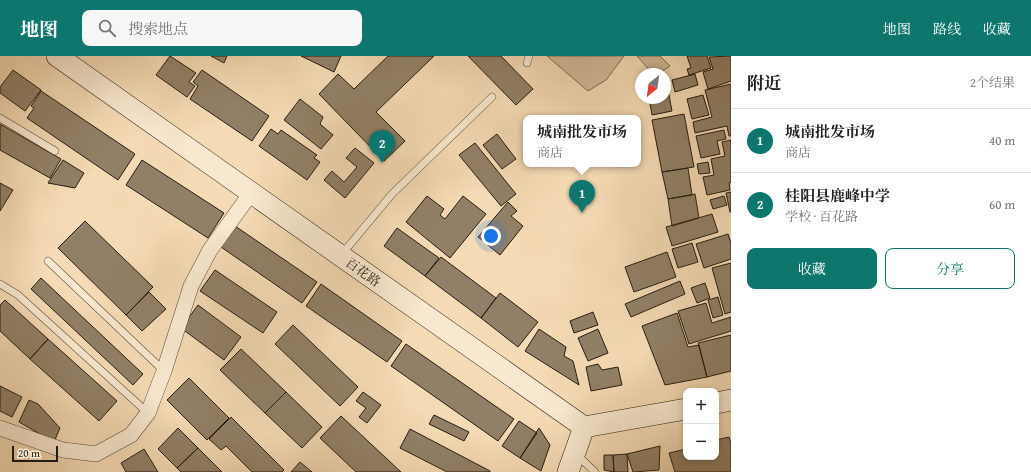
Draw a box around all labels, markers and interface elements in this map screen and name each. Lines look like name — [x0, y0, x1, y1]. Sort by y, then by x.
search box — [82, 10, 362, 46]
text: 地图 — [20, 15, 58, 43]
icon: search — [96, 17, 118, 39]
text: 搜索地点 — [128, 18, 188, 39]
text: 地图 — [883, 19, 911, 39]
text: 路线 — [933, 19, 961, 39]
text: 收藏 — [983, 19, 1011, 39]
north arrow — [635, 68, 671, 104]
text: 附近 — [747, 70, 781, 95]
text: 2个结果 — [970, 73, 1015, 92]
popup — [523, 115, 641, 167]
text: 城南批发市场 — [537, 121, 627, 142]
text: 城南批发市场 — [785, 121, 875, 142]
pin: 2 — [369, 130, 395, 163]
text: 1 — [757, 131, 763, 150]
text: 40 m — [989, 131, 1015, 150]
text: 商店 — [537, 143, 563, 162]
text: 商店 — [785, 143, 811, 162]
pin: 1 — [569, 180, 595, 213]
text: 桂阳县鹿峰中学 — [785, 185, 890, 206]
text: 2 — [757, 195, 763, 214]
text: 60 m — [989, 195, 1015, 214]
text: 学校 · 百花路 — [785, 207, 858, 226]
your location — [481, 226, 501, 246]
button: 收藏 — [747, 248, 877, 289]
button: 分享 — [885, 248, 1015, 289]
street label: 百花路 — [342, 253, 384, 291]
map controls — [683, 388, 719, 460]
button: + — [683, 388, 719, 424]
button: − — [683, 424, 719, 460]
scale bar — [12, 444, 58, 463]
text: 20 m — [18, 445, 40, 461]

